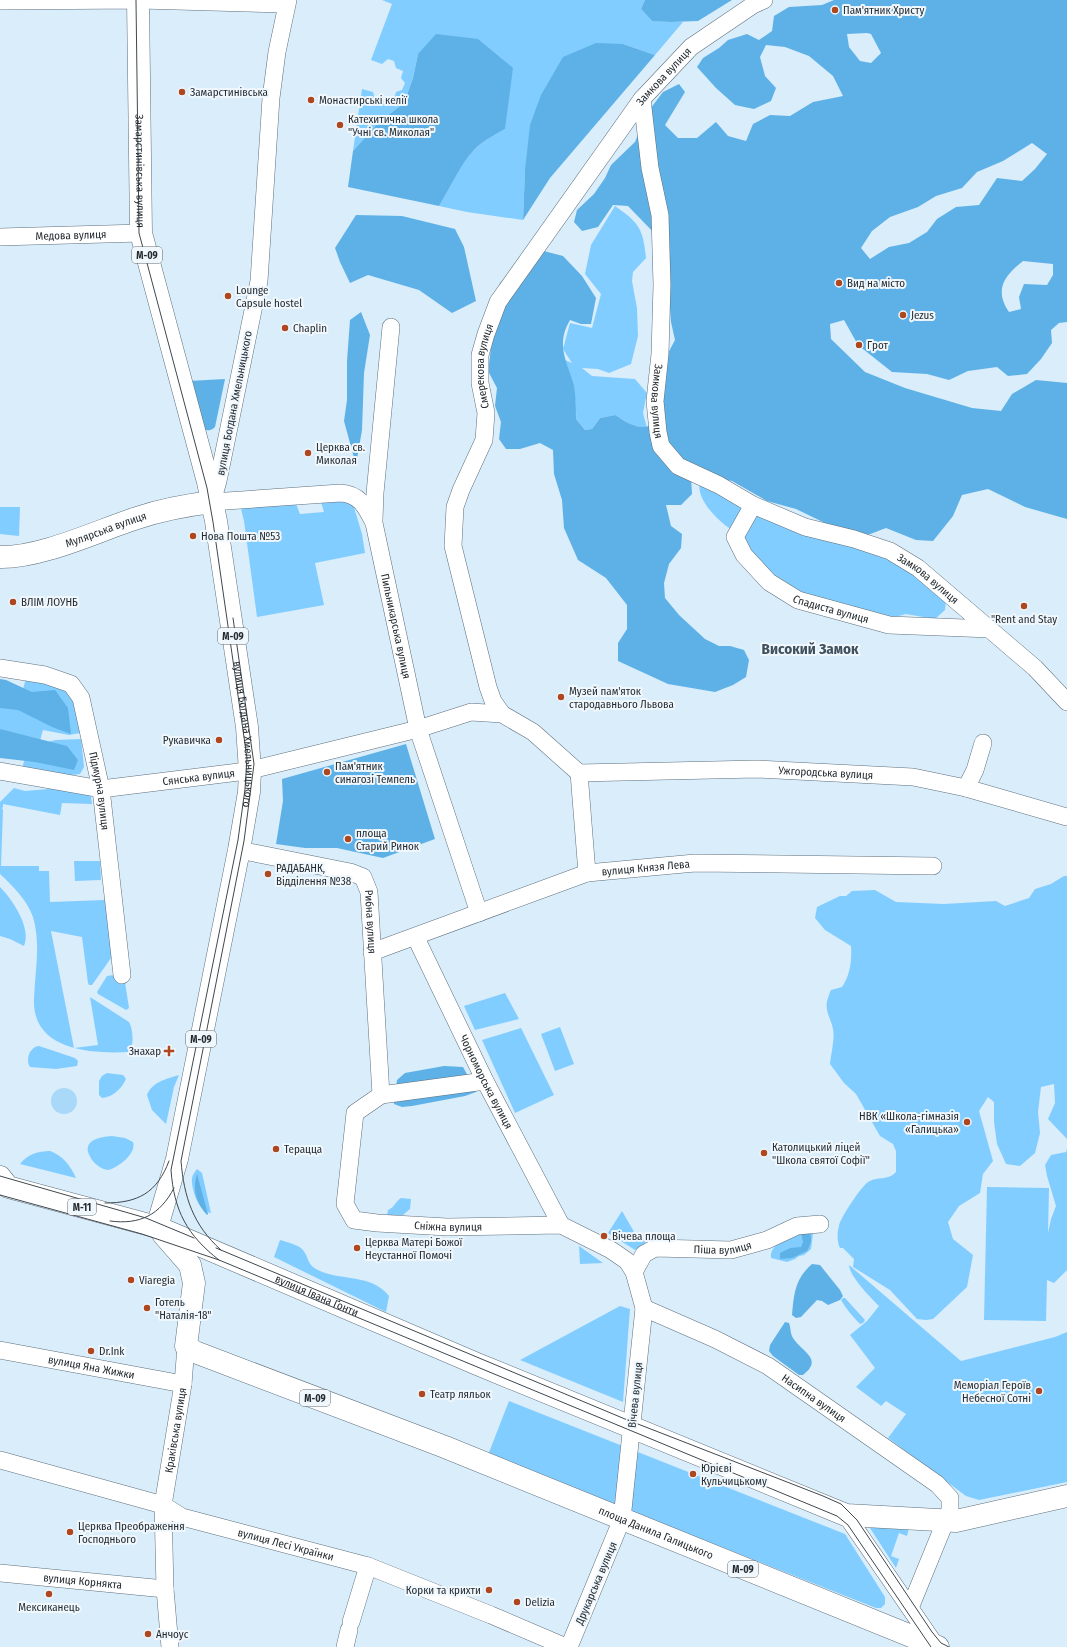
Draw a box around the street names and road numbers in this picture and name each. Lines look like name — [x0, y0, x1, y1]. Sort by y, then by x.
street label: Замкова вулиця — [634, 45, 694, 108]
street label: Замарстинівська вулиця — [132, 114, 147, 228]
street label: Медова вулиця — [35, 228, 107, 243]
road number: М-09 — [132, 247, 162, 263]
street label: Смерекова вулиця — [474, 322, 496, 410]
street label: вулиця Богдана Хмельницького — [214, 329, 255, 477]
street label: Замкова вулиця — [648, 363, 665, 440]
street label: Мулярська вулиця — [64, 509, 148, 550]
street label: Замкова вулиця — [895, 551, 961, 607]
street label: Пильникарська вулиця — [378, 572, 413, 680]
street label: Спадиста вулиця — [790, 592, 870, 626]
road number: М-09 — [218, 628, 248, 644]
street label: вулиця Богдана Хмельницького — [230, 660, 256, 809]
street label: Підмурна вулиця — [86, 750, 112, 831]
street label: Ужгородська вулиця — [777, 764, 874, 782]
street label: Сянська вулиця — [162, 767, 236, 788]
street label: вулиця Князя Лева — [601, 858, 690, 879]
street label: Рибна вулиця — [362, 889, 379, 954]
road number: М-09 — [186, 1031, 216, 1047]
street label: Чорноморська вулиця — [457, 1033, 515, 1131]
road number: М-11 — [68, 1199, 96, 1215]
street label: Сніжна вулиця — [414, 1219, 482, 1234]
street label: Піша вулиця — [694, 1239, 753, 1257]
street label: вулиця Івана Ґонти — [273, 1272, 360, 1319]
street label: вулиця Яна Жижки — [47, 1353, 136, 1382]
street label: Вічева вулиця — [626, 1362, 645, 1429]
street label: Насипна вулиця — [779, 1372, 848, 1425]
street label: Краківська вулиця — [162, 1387, 189, 1474]
road number: М-09 — [300, 1390, 330, 1406]
street label: площа Данила Галицького — [597, 1504, 715, 1562]
street label: вулиця Лесі Українки — [236, 1526, 335, 1564]
street label: Друкарська вулиця — [573, 1540, 620, 1628]
road number: М-09 — [728, 1561, 758, 1577]
street label: вулиця Корнякта — [43, 1571, 123, 1592]

